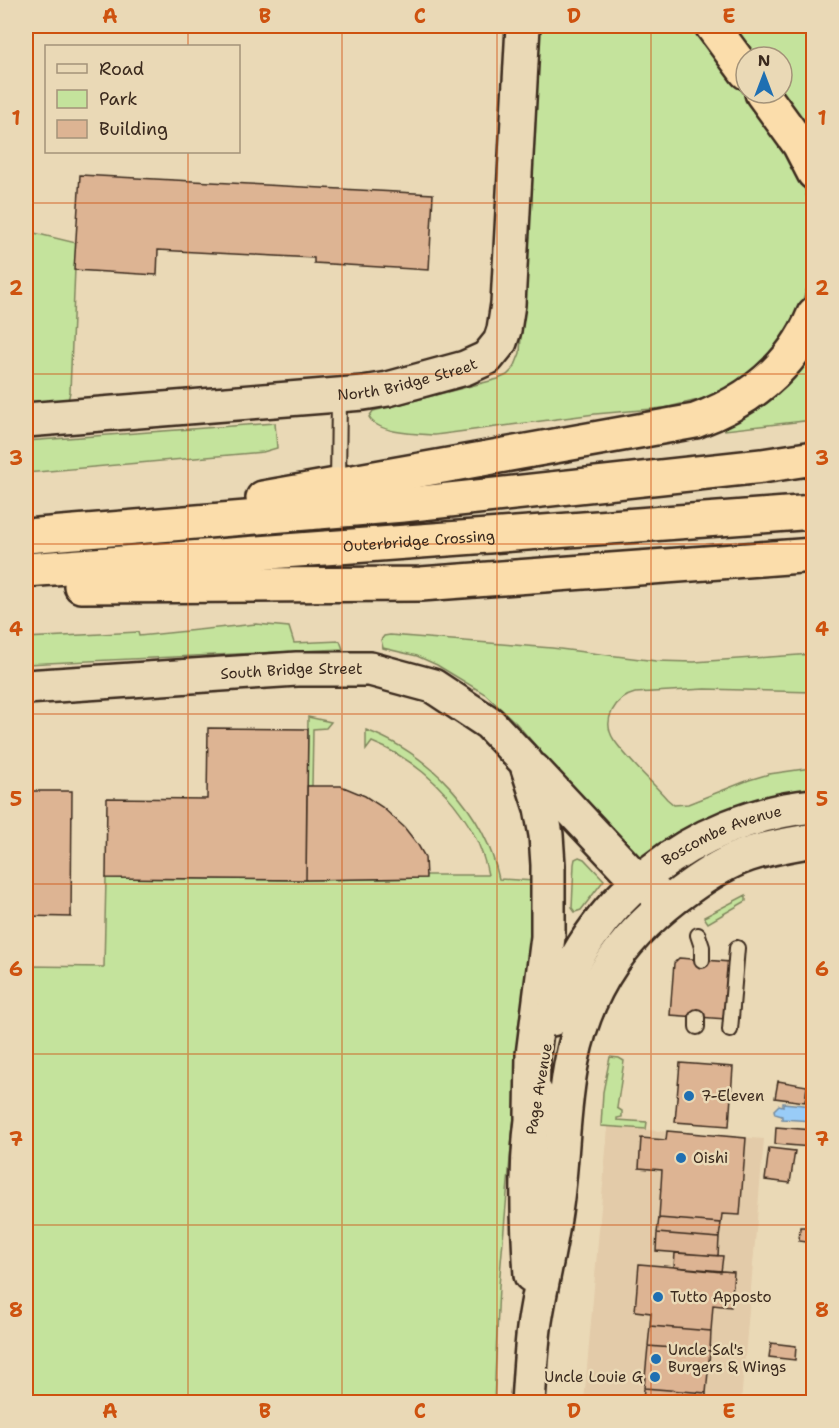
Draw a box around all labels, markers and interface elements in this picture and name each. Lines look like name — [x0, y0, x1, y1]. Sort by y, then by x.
text: A — [102, 3, 118, 29]
text: B — [259, 3, 271, 29]
text: C — [414, 3, 426, 29]
text: D — [567, 3, 581, 29]
text: E — [722, 3, 736, 29]
legend — [45, 45, 240, 153]
north arrow — [734, 45, 794, 105]
text: N — [758, 50, 770, 71]
text: Road — [99, 57, 144, 81]
text: Park — [99, 87, 138, 111]
text: 1 — [11, 105, 21, 131]
text: 1 — [817, 105, 827, 131]
text: Building — [99, 117, 168, 141]
text: 2 — [9, 275, 23, 301]
text: 2 — [815, 275, 829, 301]
street label: North Bridge Street — [337, 354, 480, 405]
text: 3 — [9, 445, 23, 471]
text: 3 — [815, 445, 829, 471]
street label: Outerbridge Crossing — [342, 526, 496, 557]
text: 4 — [9, 616, 23, 642]
text: 4 — [815, 616, 829, 642]
street label: South Bridge Street — [220, 659, 363, 684]
text: 5 — [10, 786, 22, 812]
text: 5 — [816, 786, 828, 812]
street label: Boscombe Avenue — [658, 801, 784, 870]
text: 6 — [9, 956, 23, 982]
text: 6 — [815, 956, 829, 982]
street label: Page Avenue — [521, 1042, 557, 1136]
place label: 7-Eleven — [701, 1086, 764, 1106]
marker: 7-Eleven — [682, 1089, 696, 1103]
text: 7 — [9, 1126, 23, 1152]
text: 7 — [815, 1126, 829, 1152]
place label: Oishi — [693, 1148, 728, 1168]
marker: Oishi — [674, 1151, 688, 1165]
place label: Tutto Apposto — [670, 1287, 772, 1307]
marker: Tutto Apposto — [651, 1290, 665, 1304]
text: 8 — [9, 1297, 23, 1323]
text: 8 — [815, 1297, 829, 1323]
place label: Uncle Sal's Burgers & Wings — [668, 1340, 787, 1377]
marker: Uncle Sal's Burgers & Wings — [649, 1352, 663, 1366]
place label: Uncle Louie G — [544, 1367, 643, 1387]
marker: Uncle Louie G — [648, 1370, 662, 1384]
text: A — [102, 1398, 118, 1424]
text: B — [259, 1398, 271, 1424]
text: C — [414, 1398, 426, 1424]
text: D — [567, 1398, 581, 1424]
text: E — [722, 1398, 736, 1424]

